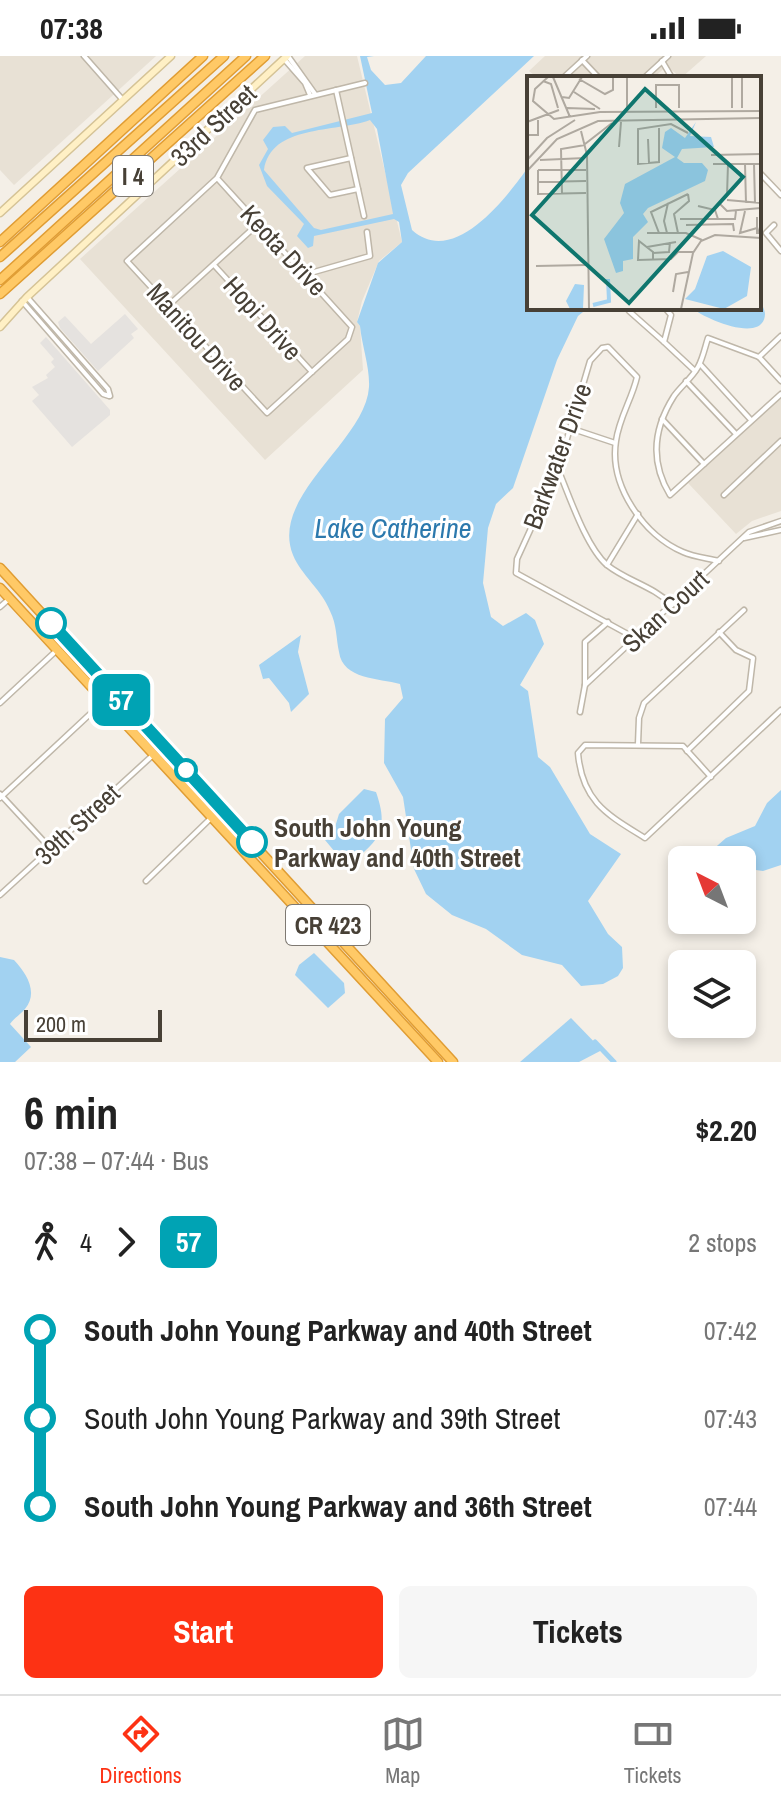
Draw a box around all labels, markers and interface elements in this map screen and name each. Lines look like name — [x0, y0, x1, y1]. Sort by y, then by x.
text: 07:38 — [40, 8, 103, 48]
street label: 33rd Street — [162, 76, 264, 174]
inset map — [527, 76, 761, 310]
road number: I 4 — [113, 156, 153, 196]
street label: Keota Drive — [233, 197, 335, 303]
street label: Hopi Drive — [216, 268, 310, 368]
street label: Manitou Drive — [139, 276, 255, 398]
street label: Barkwater Drive — [514, 378, 600, 534]
water label: Lake Catherine — [315, 509, 472, 547]
street label: Skan Court — [614, 562, 716, 660]
unlabelled marker — [36, 608, 66, 638]
line badge: 57 — [85, 674, 157, 726]
text: 57 — [108, 681, 134, 719]
unlabelled marker — [175, 759, 197, 781]
street label: 39th Street — [27, 776, 127, 872]
place label: South John Young Parkway and 40th Street — [274, 810, 520, 875]
marker: South John Young Parkway and 40th Street — [237, 827, 267, 857]
north arrow — [668, 846, 756, 934]
map controls — [668, 846, 756, 1038]
road number: CR 423 — [286, 905, 370, 945]
button: layers — [668, 950, 756, 1038]
scale bar — [24, 1006, 162, 1042]
text: 200 m — [36, 1009, 86, 1039]
text: 6 min — [24, 1083, 118, 1143]
text: $2.20 — [695, 1110, 757, 1150]
text: 07:38 – 07:44 · Bus — [24, 1143, 209, 1178]
icon: walk — [24, 1220, 68, 1264]
icon: forward — [104, 1220, 148, 1264]
text: 57 — [176, 1223, 201, 1261]
text: 4 — [80, 1225, 92, 1260]
text: 2 stops — [688, 1225, 757, 1260]
text: South John Young Parkway and 40th Street — [84, 1310, 592, 1350]
text: 07:42 — [704, 1313, 757, 1348]
text: South John Young Parkway and 39th Street — [84, 1398, 560, 1438]
text: 07:43 — [704, 1401, 757, 1436]
text: South John Young Parkway and 36th Street — [84, 1486, 592, 1526]
text: 07:44 — [704, 1489, 757, 1524]
button: Start — [24, 1586, 383, 1678]
button: Tickets — [399, 1586, 757, 1678]
tab: Directions — [100, 1712, 182, 1790]
tab: Map — [381, 1712, 425, 1790]
tab: Tickets — [624, 1712, 681, 1790]

